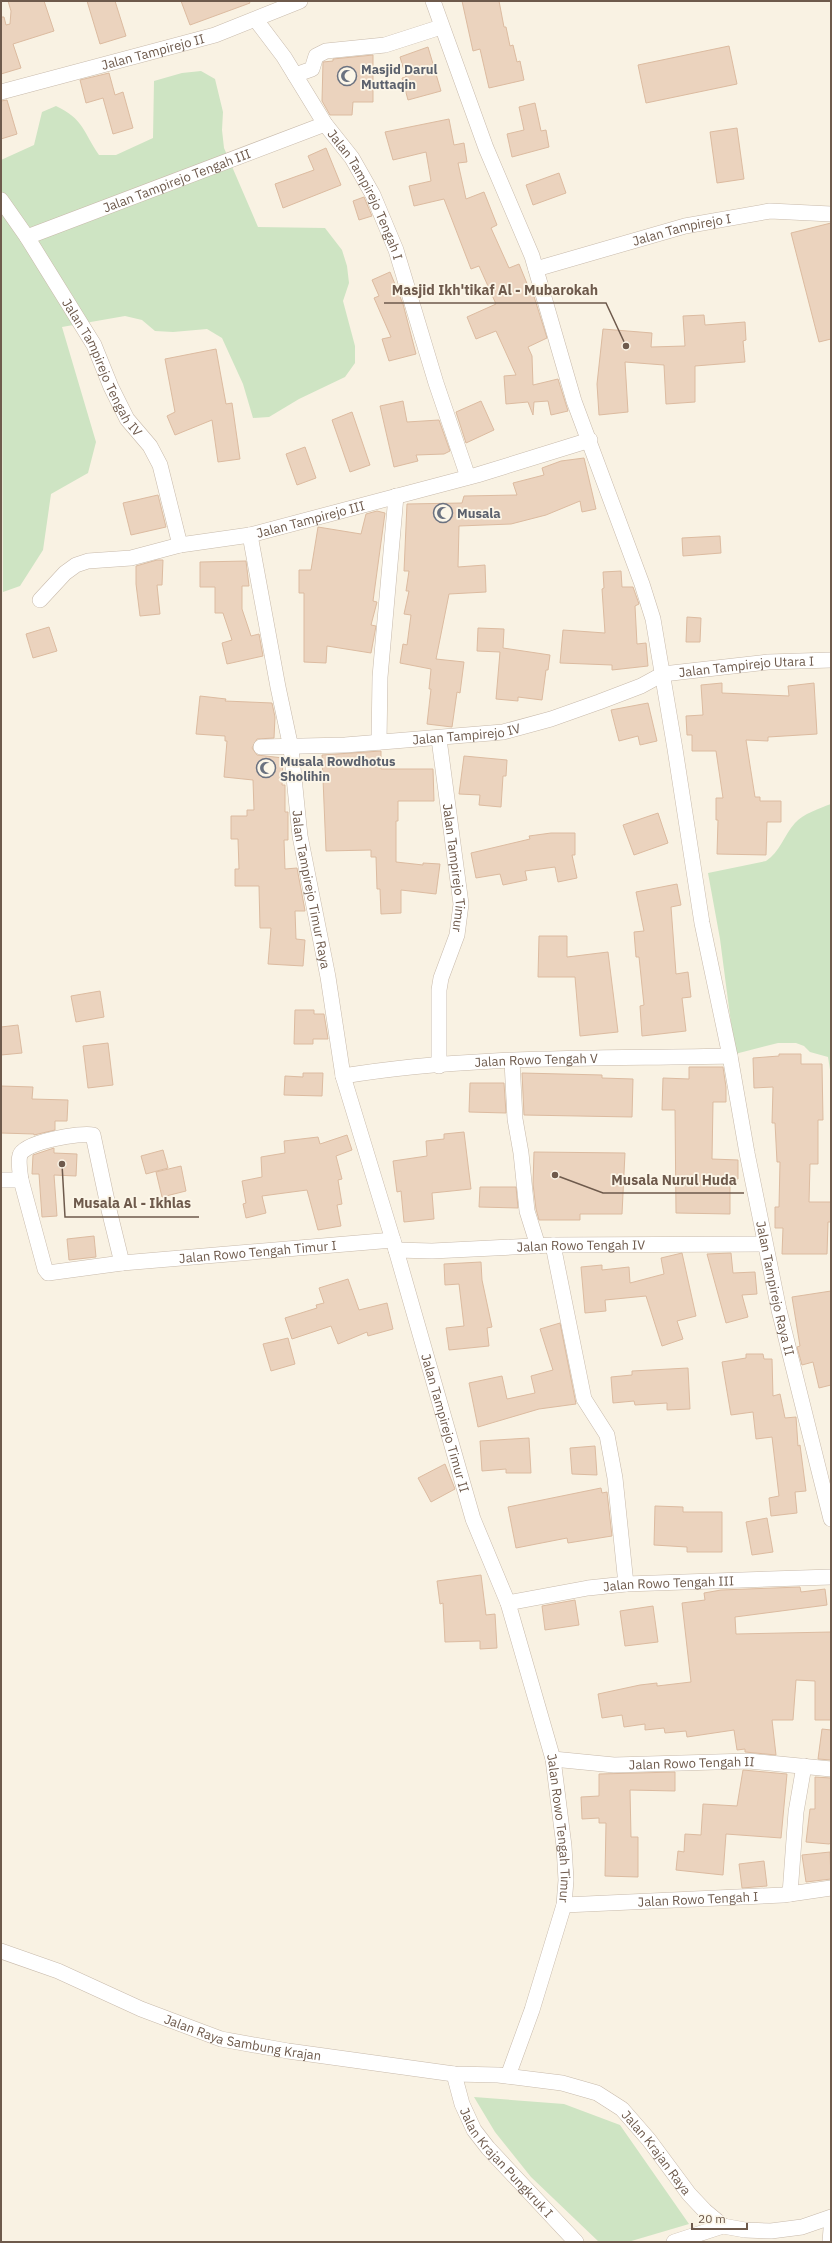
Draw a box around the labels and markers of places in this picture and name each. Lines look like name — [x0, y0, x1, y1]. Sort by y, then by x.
place label: Masjid Darul Muttaqin — [361, 61, 437, 93]
mosque icon: Masjid Darul Muttaqin — [336, 65, 358, 87]
callout: Masjid Ikh'tikaf Al - Mubarokah — [384, 277, 606, 303]
mosque icon: Musala — [432, 502, 454, 524]
place label: Musala — [457, 505, 501, 522]
place label: Musala Rowdhotus Sholihin — [280, 753, 396, 785]
mosque icon: Musala Rowdhotus Sholihin — [255, 757, 277, 779]
callout: Musala Nurul Huda — [603, 1167, 744, 1193]
callout: Musala Al - Ikhlas — [65, 1191, 199, 1217]

